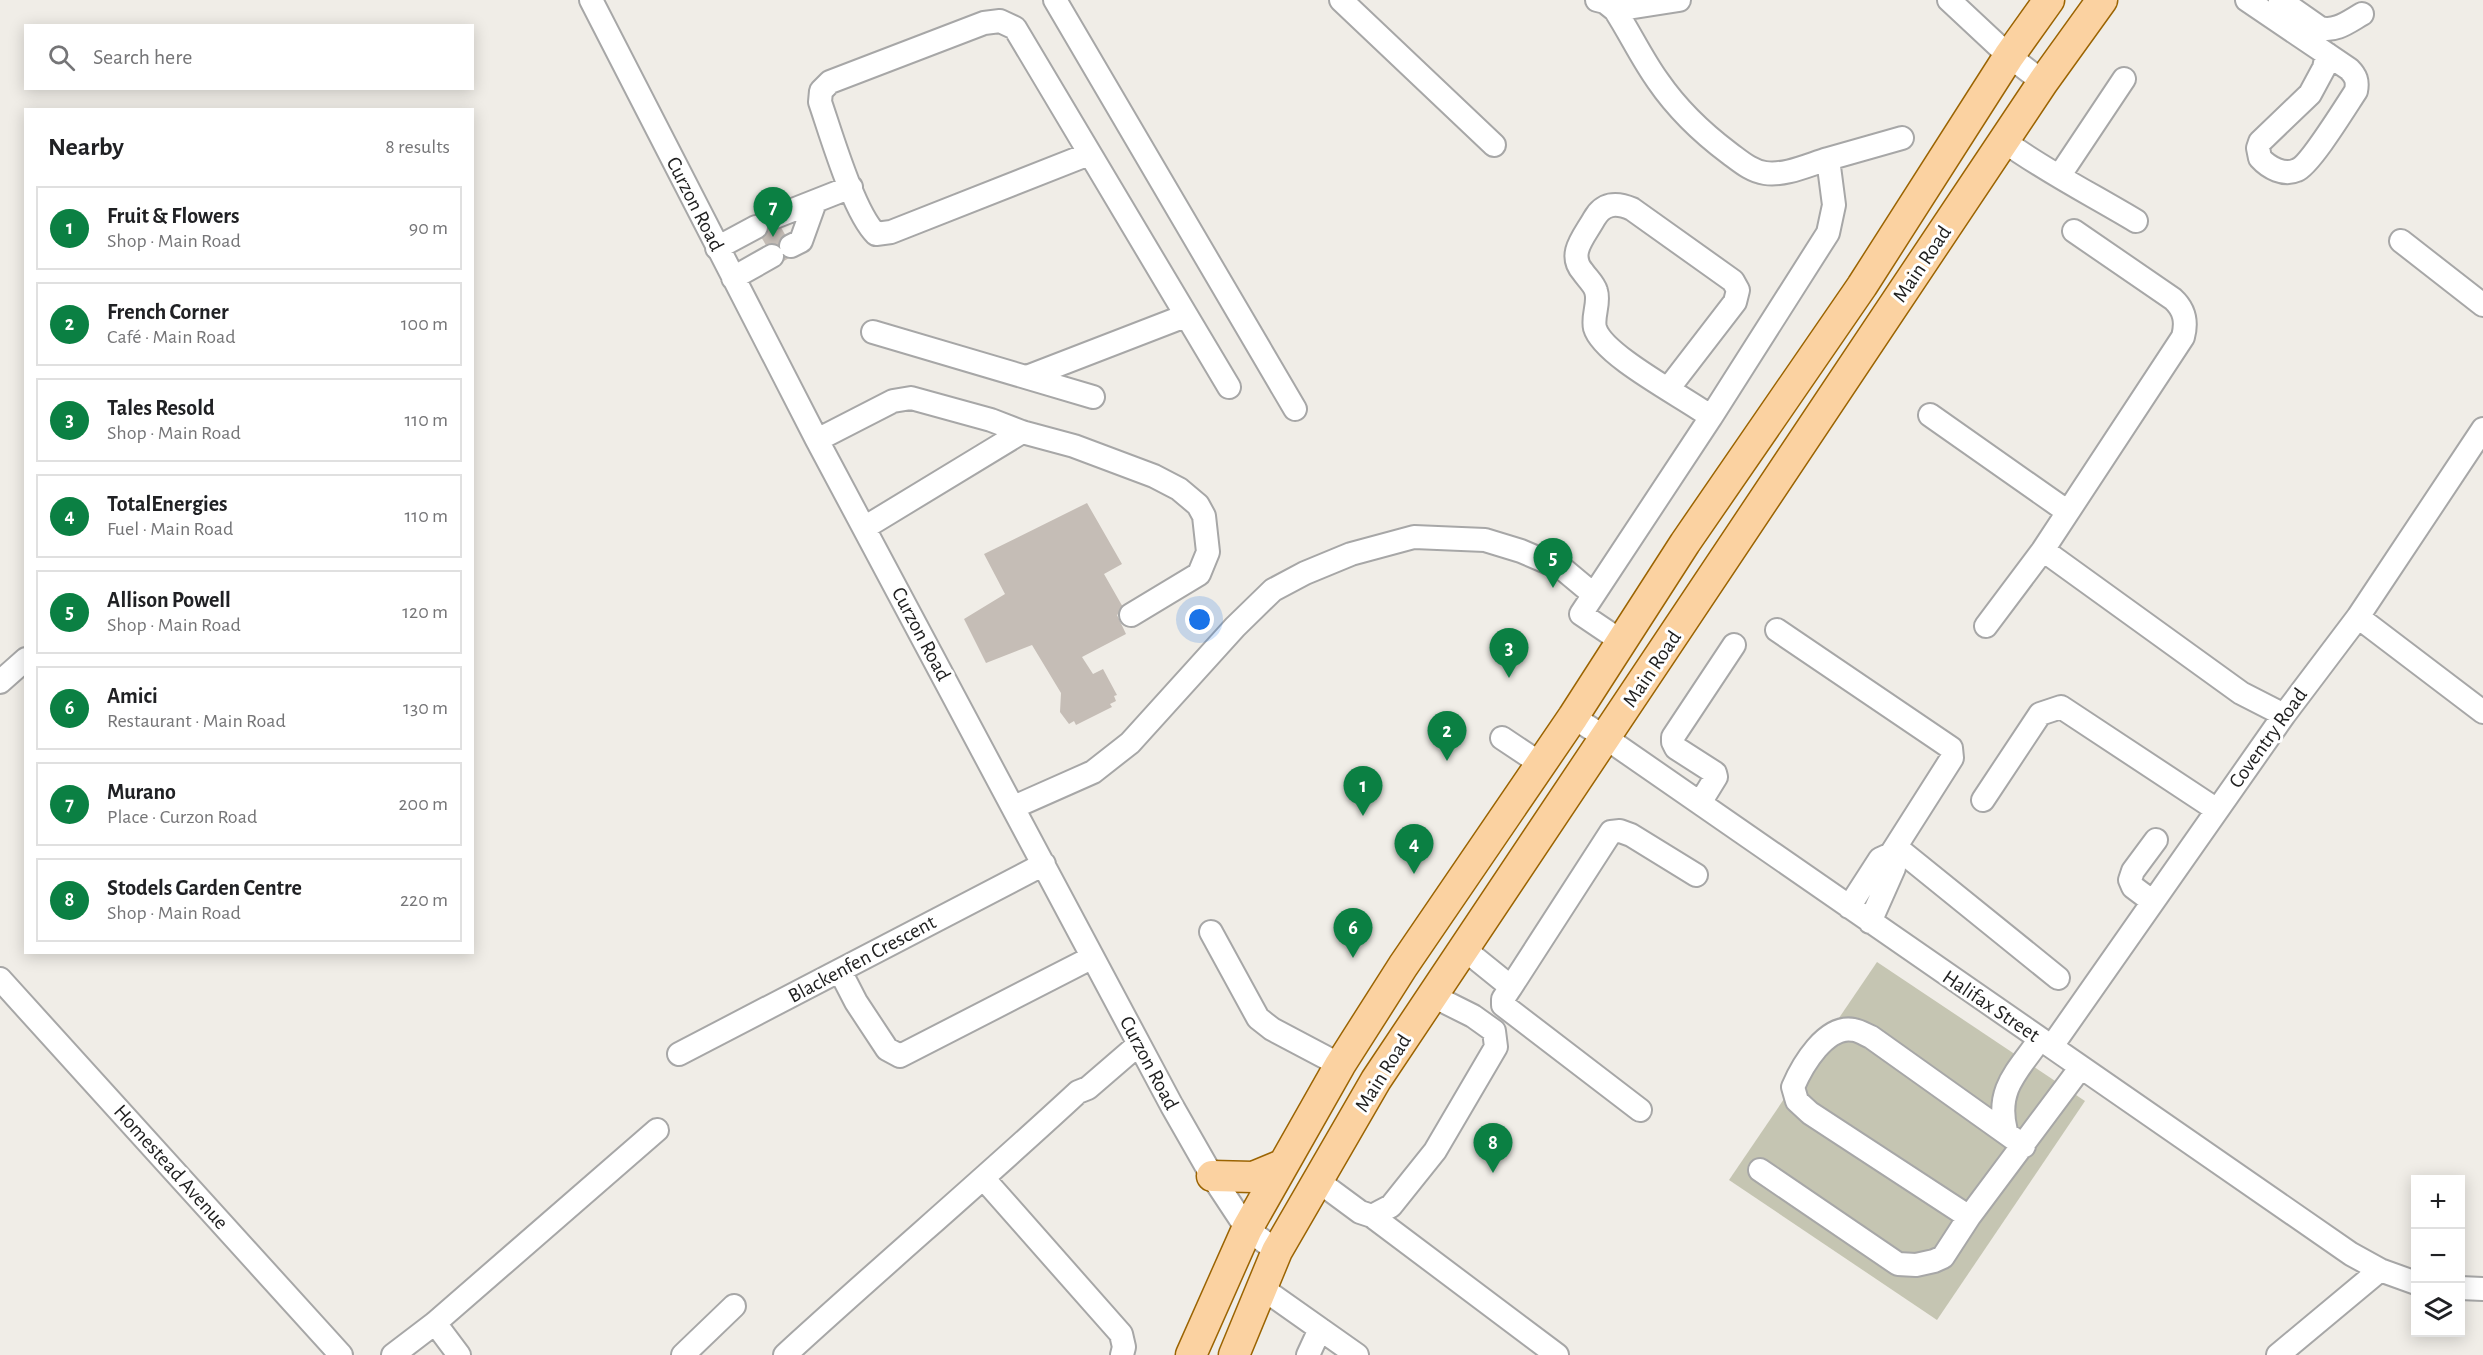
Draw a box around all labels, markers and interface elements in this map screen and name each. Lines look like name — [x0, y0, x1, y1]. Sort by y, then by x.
search box — [24, 24, 474, 90]
icon: search — [45, 41, 78, 74]
text: Search here — [93, 46, 192, 68]
text: Nearby — [48, 134, 124, 160]
text: 8 results — [385, 137, 450, 157]
street label: Curzon Road — [662, 154, 728, 255]
pin: 7 — [754, 188, 792, 237]
text: Fruit & Flowers — [107, 205, 239, 227]
text: 1 — [66, 218, 73, 238]
text: 90 m — [409, 218, 448, 238]
street label: Main Road — [1889, 222, 1955, 306]
text: Shop · Main Road — [107, 231, 241, 251]
text: French Corner — [107, 301, 229, 323]
text: 2 — [65, 314, 74, 334]
text: 100 m — [401, 314, 448, 334]
text: Café · Main Road — [107, 327, 236, 347]
text: Tales Resold — [107, 397, 215, 419]
text: 3 — [65, 410, 74, 430]
text: 110 m — [404, 410, 448, 430]
text: Shop · Main Road — [107, 423, 241, 443]
text: TotalEnergies — [107, 493, 228, 515]
text: 4 — [64, 506, 75, 526]
text: 110 m — [404, 506, 448, 526]
text: Fuel · Main Road — [107, 519, 233, 539]
pin: 5 — [1534, 538, 1572, 588]
street label: Curzon Road — [888, 584, 954, 684]
text: Allison Powell — [107, 589, 231, 611]
text: 5 — [65, 602, 74, 622]
text: 120 m — [402, 602, 448, 622]
your location — [1185, 605, 1214, 634]
text: Shop · Main Road — [107, 615, 241, 635]
street label: Main Road — [1619, 627, 1685, 711]
pin: 3 — [1490, 628, 1528, 678]
street label: Coventry Road — [2225, 684, 2311, 792]
text: Amici — [107, 685, 158, 707]
text: 6 — [65, 698, 74, 718]
text: 130 m — [403, 698, 448, 718]
text: Restaurant · Main Road — [107, 711, 286, 731]
pin: 2 — [1428, 712, 1466, 761]
pin: 1 — [1344, 766, 1382, 816]
text: Murano — [107, 781, 176, 803]
text: 7 — [65, 794, 74, 814]
text: 200 m — [398, 794, 448, 814]
text: Place · Curzon Road — [107, 807, 257, 827]
pin: 4 — [1394, 824, 1434, 874]
text: Stodels Garden Centre — [107, 877, 302, 899]
text: 8 — [65, 890, 74, 910]
text: 220 m — [400, 890, 448, 910]
text: Shop · Main Road — [107, 903, 241, 923]
pin: 6 — [1334, 908, 1372, 958]
street label: Blackenfen Crescent — [785, 911, 939, 1007]
street label: Halifax Street — [1939, 966, 2043, 1046]
street label: Curzon Road — [1116, 1013, 1182, 1113]
street label: Main Road — [1351, 1030, 1415, 1116]
street label: Homestead Avenue — [110, 1101, 232, 1233]
pin: 8 — [1474, 1124, 1512, 1173]
map controls — [2411, 1175, 2465, 1337]
button: + — [2411, 1175, 2465, 1229]
button: − — [2411, 1229, 2465, 1283]
button: layers — [2411, 1283, 2465, 1337]

